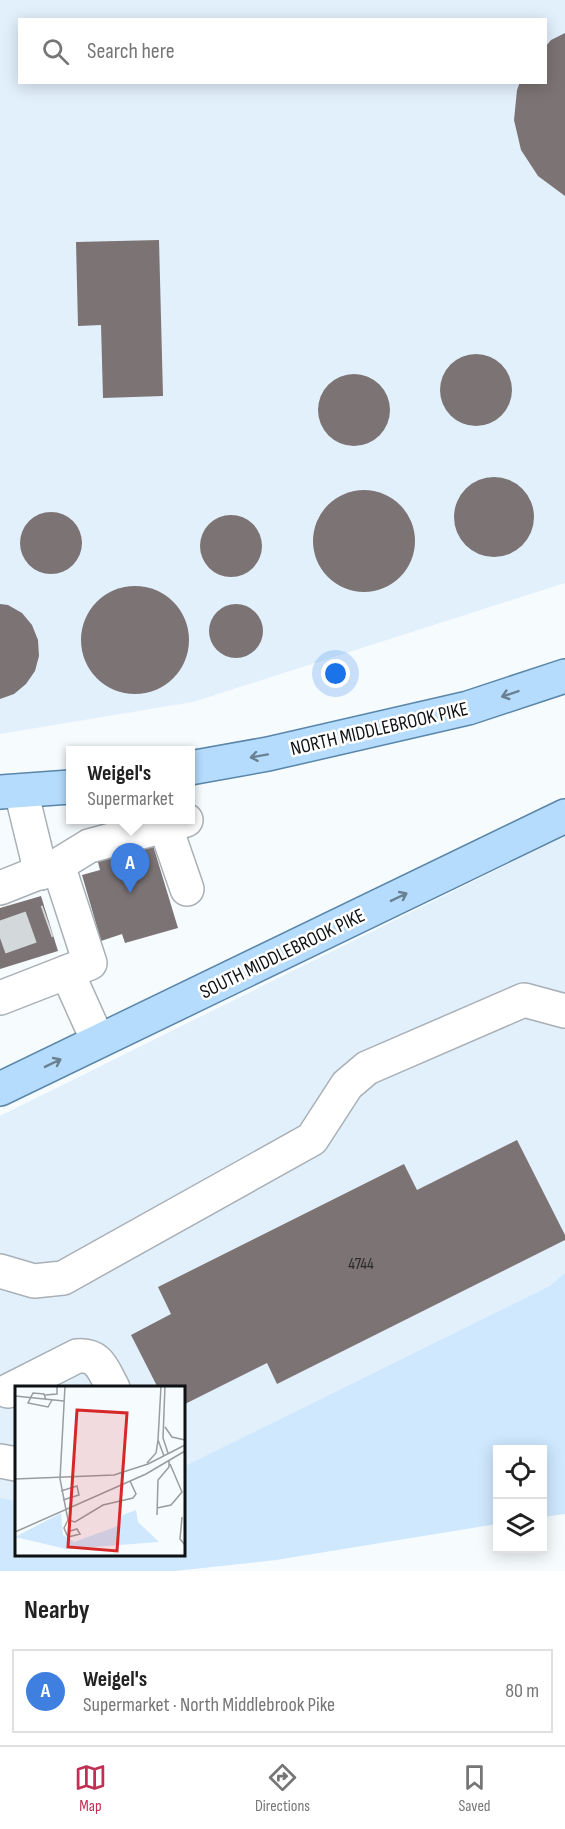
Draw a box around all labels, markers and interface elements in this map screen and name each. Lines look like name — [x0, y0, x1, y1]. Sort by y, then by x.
search box — [18, 18, 547, 84]
icon: search — [39, 35, 72, 68]
text: Search here — [87, 38, 174, 65]
your location — [321, 659, 350, 688]
one-way arrow — [501, 690, 519, 701]
street label: NORTH MIDDLEBROOK PIKE — [288, 697, 470, 761]
popup — [66, 746, 195, 824]
one-way arrow — [250, 751, 269, 762]
text: Weigel's — [87, 760, 151, 787]
text: Supermarket — [87, 787, 174, 811]
pin: A — [110, 844, 150, 893]
one-way arrow — [389, 890, 407, 902]
street label: SOUTH MIDDLEBROOK PIKE — [196, 904, 369, 1004]
one-way arrow — [43, 1057, 61, 1069]
house number: 4744 — [348, 1255, 374, 1274]
inset map — [15, 1386, 184, 1556]
map controls — [493, 1445, 547, 1553]
button: locate — [493, 1445, 547, 1499]
button: layers — [493, 1499, 547, 1553]
text: Nearby — [24, 1595, 90, 1626]
text: Weigel's — [83, 1666, 147, 1693]
text: A — [41, 1679, 50, 1703]
text: 80 m — [505, 1679, 539, 1703]
text: Supermarket · North Middlebrook Pike — [83, 1693, 335, 1717]
tab: Map — [74, 1761, 107, 1816]
tab: Directions — [255, 1761, 310, 1816]
tab: Saved — [458, 1761, 491, 1816]

